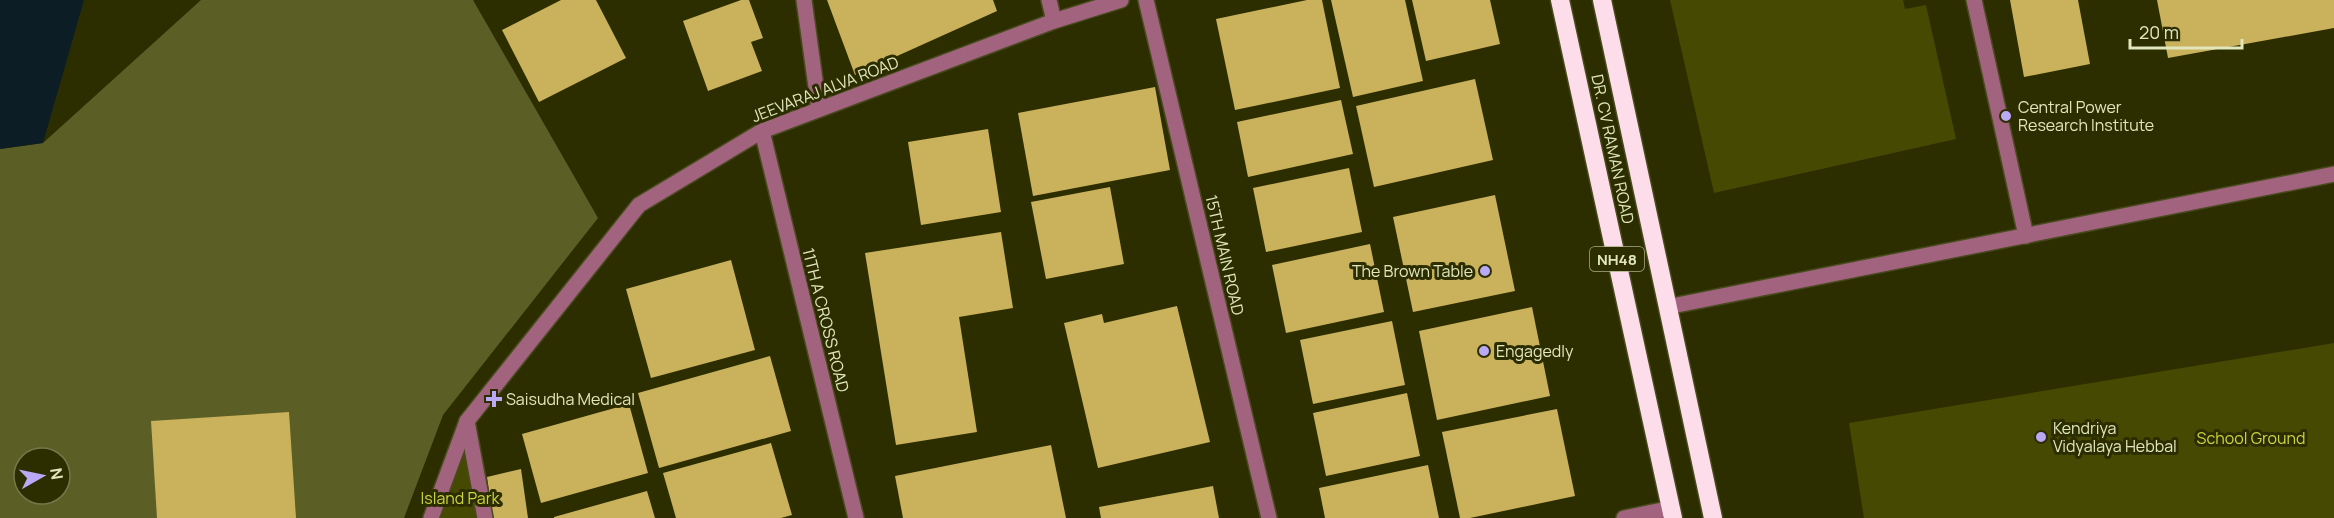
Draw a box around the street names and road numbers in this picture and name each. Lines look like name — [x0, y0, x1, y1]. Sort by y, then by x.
street label: JEEVARAJ ALVA ROAD — [748, 51, 902, 127]
street label: DR. CV RAMAN ROAD — [1586, 72, 1640, 226]
street label: 15TH MAIN ROAD — [1200, 193, 1250, 318]
street label: 11TH A CROSS ROAD — [797, 246, 855, 395]
road number: NH48 — [1590, 247, 1644, 271]

